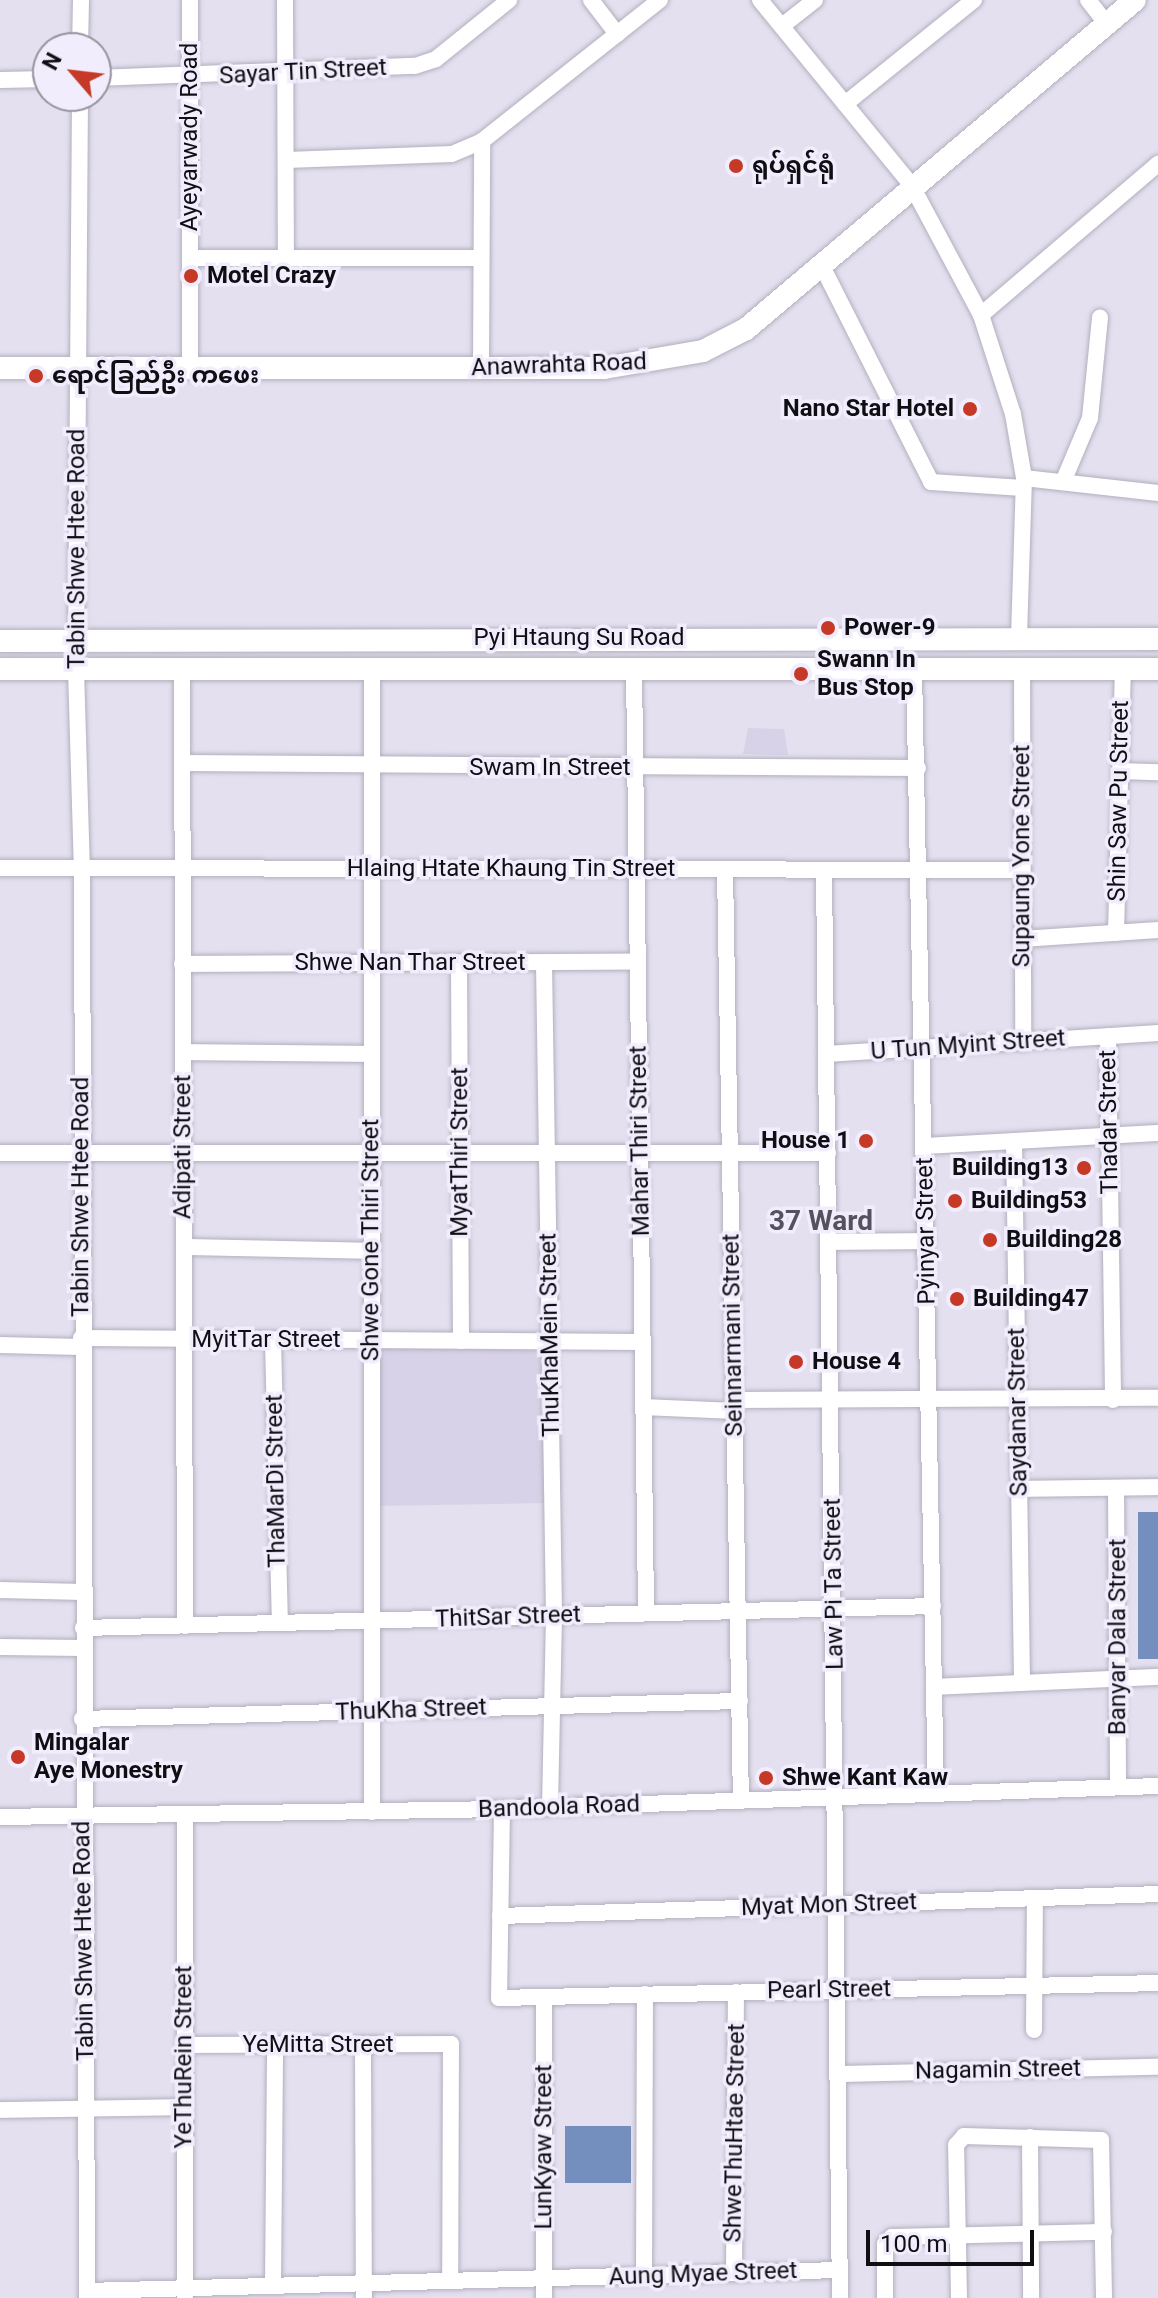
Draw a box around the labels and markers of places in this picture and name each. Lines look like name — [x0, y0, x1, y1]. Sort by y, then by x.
place label: ရုပ်ရှင်ရုံ — [752, 152, 835, 180]
marker: ရုပ်ရှင်ရုံ — [727, 157, 745, 175]
place label: Motel Crazy — [207, 262, 336, 290]
marker: Motel Crazy — [182, 267, 200, 285]
place label: ရောင်ခြည်ဦး ကဖေး — [52, 362, 259, 390]
marker: ရောင်ခြည်ဦး ကဖေး — [27, 367, 45, 385]
place label: Nano Star Hotel — [783, 395, 954, 423]
marker: Nano Star Hotel — [961, 400, 979, 418]
place label: Power-9 — [844, 614, 935, 642]
marker: Power-9 — [819, 619, 837, 637]
place label: Swann In Bus Stop — [817, 646, 916, 702]
marker: Swann In Bus Stop — [792, 665, 810, 683]
place label: House 1 — [761, 1127, 850, 1155]
marker: House 1 — [857, 1132, 875, 1150]
place label: Building13 — [952, 1154, 1068, 1182]
marker: Building13 — [1075, 1159, 1093, 1177]
place label: Building53 — [971, 1187, 1087, 1215]
marker: Building53 — [946, 1192, 964, 1210]
place label: Building28 — [1006, 1226, 1122, 1254]
marker: Building28 — [981, 1231, 999, 1249]
place label: Building47 — [973, 1285, 1089, 1313]
marker: Building47 — [948, 1290, 966, 1308]
place label: House 4 — [812, 1348, 901, 1376]
marker: House 4 — [787, 1353, 805, 1371]
place label: Mingalar Aye Monestry — [34, 1729, 183, 1785]
marker: Mingalar Aye Monestry — [9, 1748, 27, 1766]
place label: Shwe Kant Kaw — [782, 1764, 948, 1792]
marker: Shwe Kant Kaw — [757, 1769, 775, 1787]

